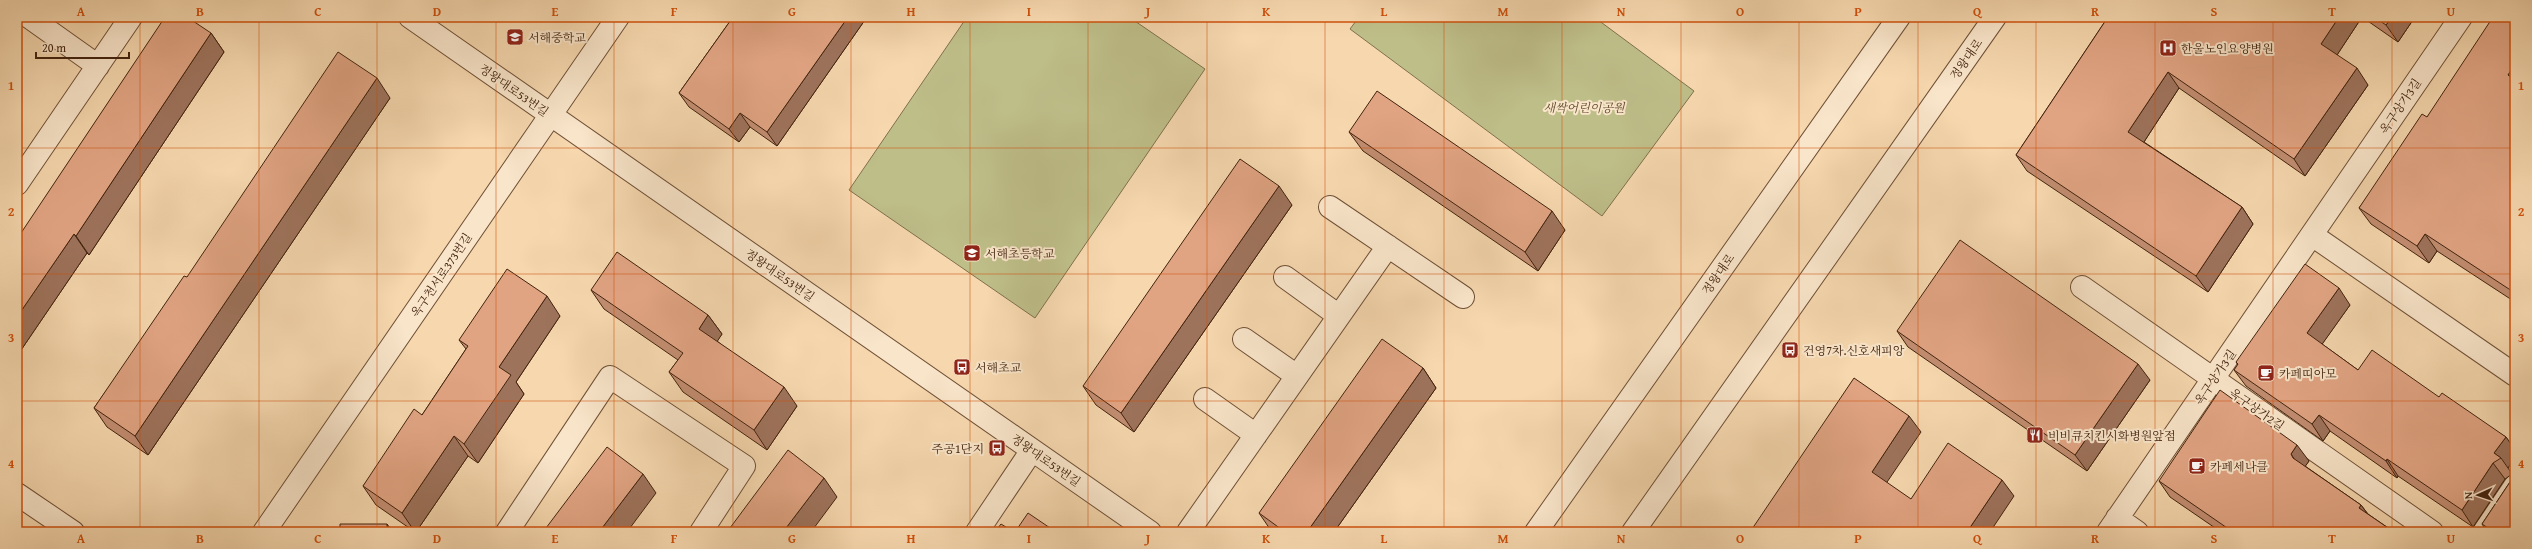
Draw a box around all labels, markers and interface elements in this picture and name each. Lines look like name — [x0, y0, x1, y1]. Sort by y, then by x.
text: A — [77, 2, 86, 21]
text: B — [196, 2, 204, 21]
text: C — [314, 2, 322, 21]
text: D — [433, 2, 441, 21]
text: E — [552, 2, 559, 21]
text: F — [671, 2, 678, 21]
text: G — [788, 2, 796, 21]
text: H — [906, 2, 916, 21]
text: I — [1027, 2, 1031, 21]
text: J — [1144, 2, 1151, 21]
text: K — [1262, 2, 1271, 21]
text: L — [1381, 2, 1388, 21]
text: M — [1497, 2, 1509, 21]
text: N — [1617, 2, 1626, 21]
text: O — [1736, 2, 1744, 21]
text: P — [1854, 2, 1862, 21]
text: Q — [1973, 2, 1983, 21]
text: R — [2091, 2, 2100, 21]
text: S — [2211, 2, 2218, 21]
text: T — [2328, 2, 2336, 21]
text: U — [2447, 2, 2456, 21]
school or university icon: 서해중학교 — [505, 27, 525, 47]
place label: 서해중학교 — [528, 29, 586, 46]
scale bar — [36, 34, 129, 60]
street label: 정왕대로 — [1946, 35, 1986, 83]
hospital icon: 한울노인요양병원 — [2158, 38, 2178, 58]
text: 20 m — [42, 39, 66, 56]
place label: 한울노인요양병원 — [2181, 40, 2274, 57]
street label: 정왕대로53번길 — [476, 60, 552, 120]
street label: 옥구상가3길 — [2375, 75, 2425, 137]
text: 1 — [8, 76, 14, 95]
text: 1 — [2518, 76, 2524, 95]
park label: 새싹어린이공원 — [1543, 99, 1626, 116]
text: 2 — [8, 202, 15, 221]
text: 2 — [2518, 202, 2525, 221]
street label: 옥구천서로373번길 — [406, 229, 476, 321]
school or university icon: 서해초등학교 — [962, 243, 982, 263]
street label: 정왕대로53번길 — [742, 245, 818, 305]
place label: 서해초등학교 — [985, 245, 1055, 262]
street label: 정왕대로 — [1698, 250, 1738, 298]
text: 3 — [8, 328, 14, 347]
text: 3 — [2518, 328, 2524, 347]
bus stop icon: 건영7차.신호새피앙 — [1780, 340, 1800, 360]
place label: 건영7차.신호새피앙 — [1803, 342, 1905, 359]
street label: 옥구상가3길 — [2190, 346, 2240, 408]
bus stop icon: 서해초교 — [952, 357, 972, 377]
place label: 서해초교 — [975, 359, 1022, 376]
cafe icon: 카페띠아모 — [2256, 363, 2276, 383]
place label: 카페띠아모 — [2279, 365, 2337, 382]
street label: 옥구상가2길 — [2226, 384, 2288, 434]
restaurant icon: 비비큐치킨시화병원앞점 — [2025, 425, 2045, 445]
place label: 비비큐치킨시화병원앞점 — [2048, 427, 2176, 444]
street label: 정왕대로53번길 — [1008, 430, 1084, 490]
bus stop icon: 주공1단지 — [987, 438, 1007, 458]
place label: 주공1단지 — [932, 440, 984, 457]
text: 4 — [8, 454, 15, 473]
text: 4 — [2518, 454, 2525, 473]
cafe icon: 카페세나클 — [2187, 456, 2207, 476]
place label: 카페세나클 — [2210, 458, 2268, 475]
north arrow — [2458, 475, 2498, 515]
text: N — [2460, 491, 2476, 500]
text: A — [77, 529, 86, 548]
text: B — [196, 529, 204, 548]
text: C — [314, 529, 322, 548]
text: D — [433, 529, 441, 548]
text: E — [552, 529, 559, 548]
text: F — [671, 529, 678, 548]
text: G — [788, 529, 796, 548]
text: H — [906, 529, 916, 548]
text: I — [1027, 529, 1031, 548]
text: J — [1144, 529, 1151, 548]
text: K — [1262, 529, 1271, 548]
text: L — [1381, 529, 1388, 548]
text: M — [1497, 529, 1509, 548]
text: N — [1617, 529, 1626, 548]
text: O — [1736, 529, 1744, 548]
text: P — [1854, 529, 1862, 548]
text: Q — [1973, 529, 1983, 548]
text: R — [2091, 529, 2100, 548]
text: S — [2211, 529, 2218, 548]
text: T — [2328, 529, 2336, 548]
text: U — [2447, 529, 2456, 548]

